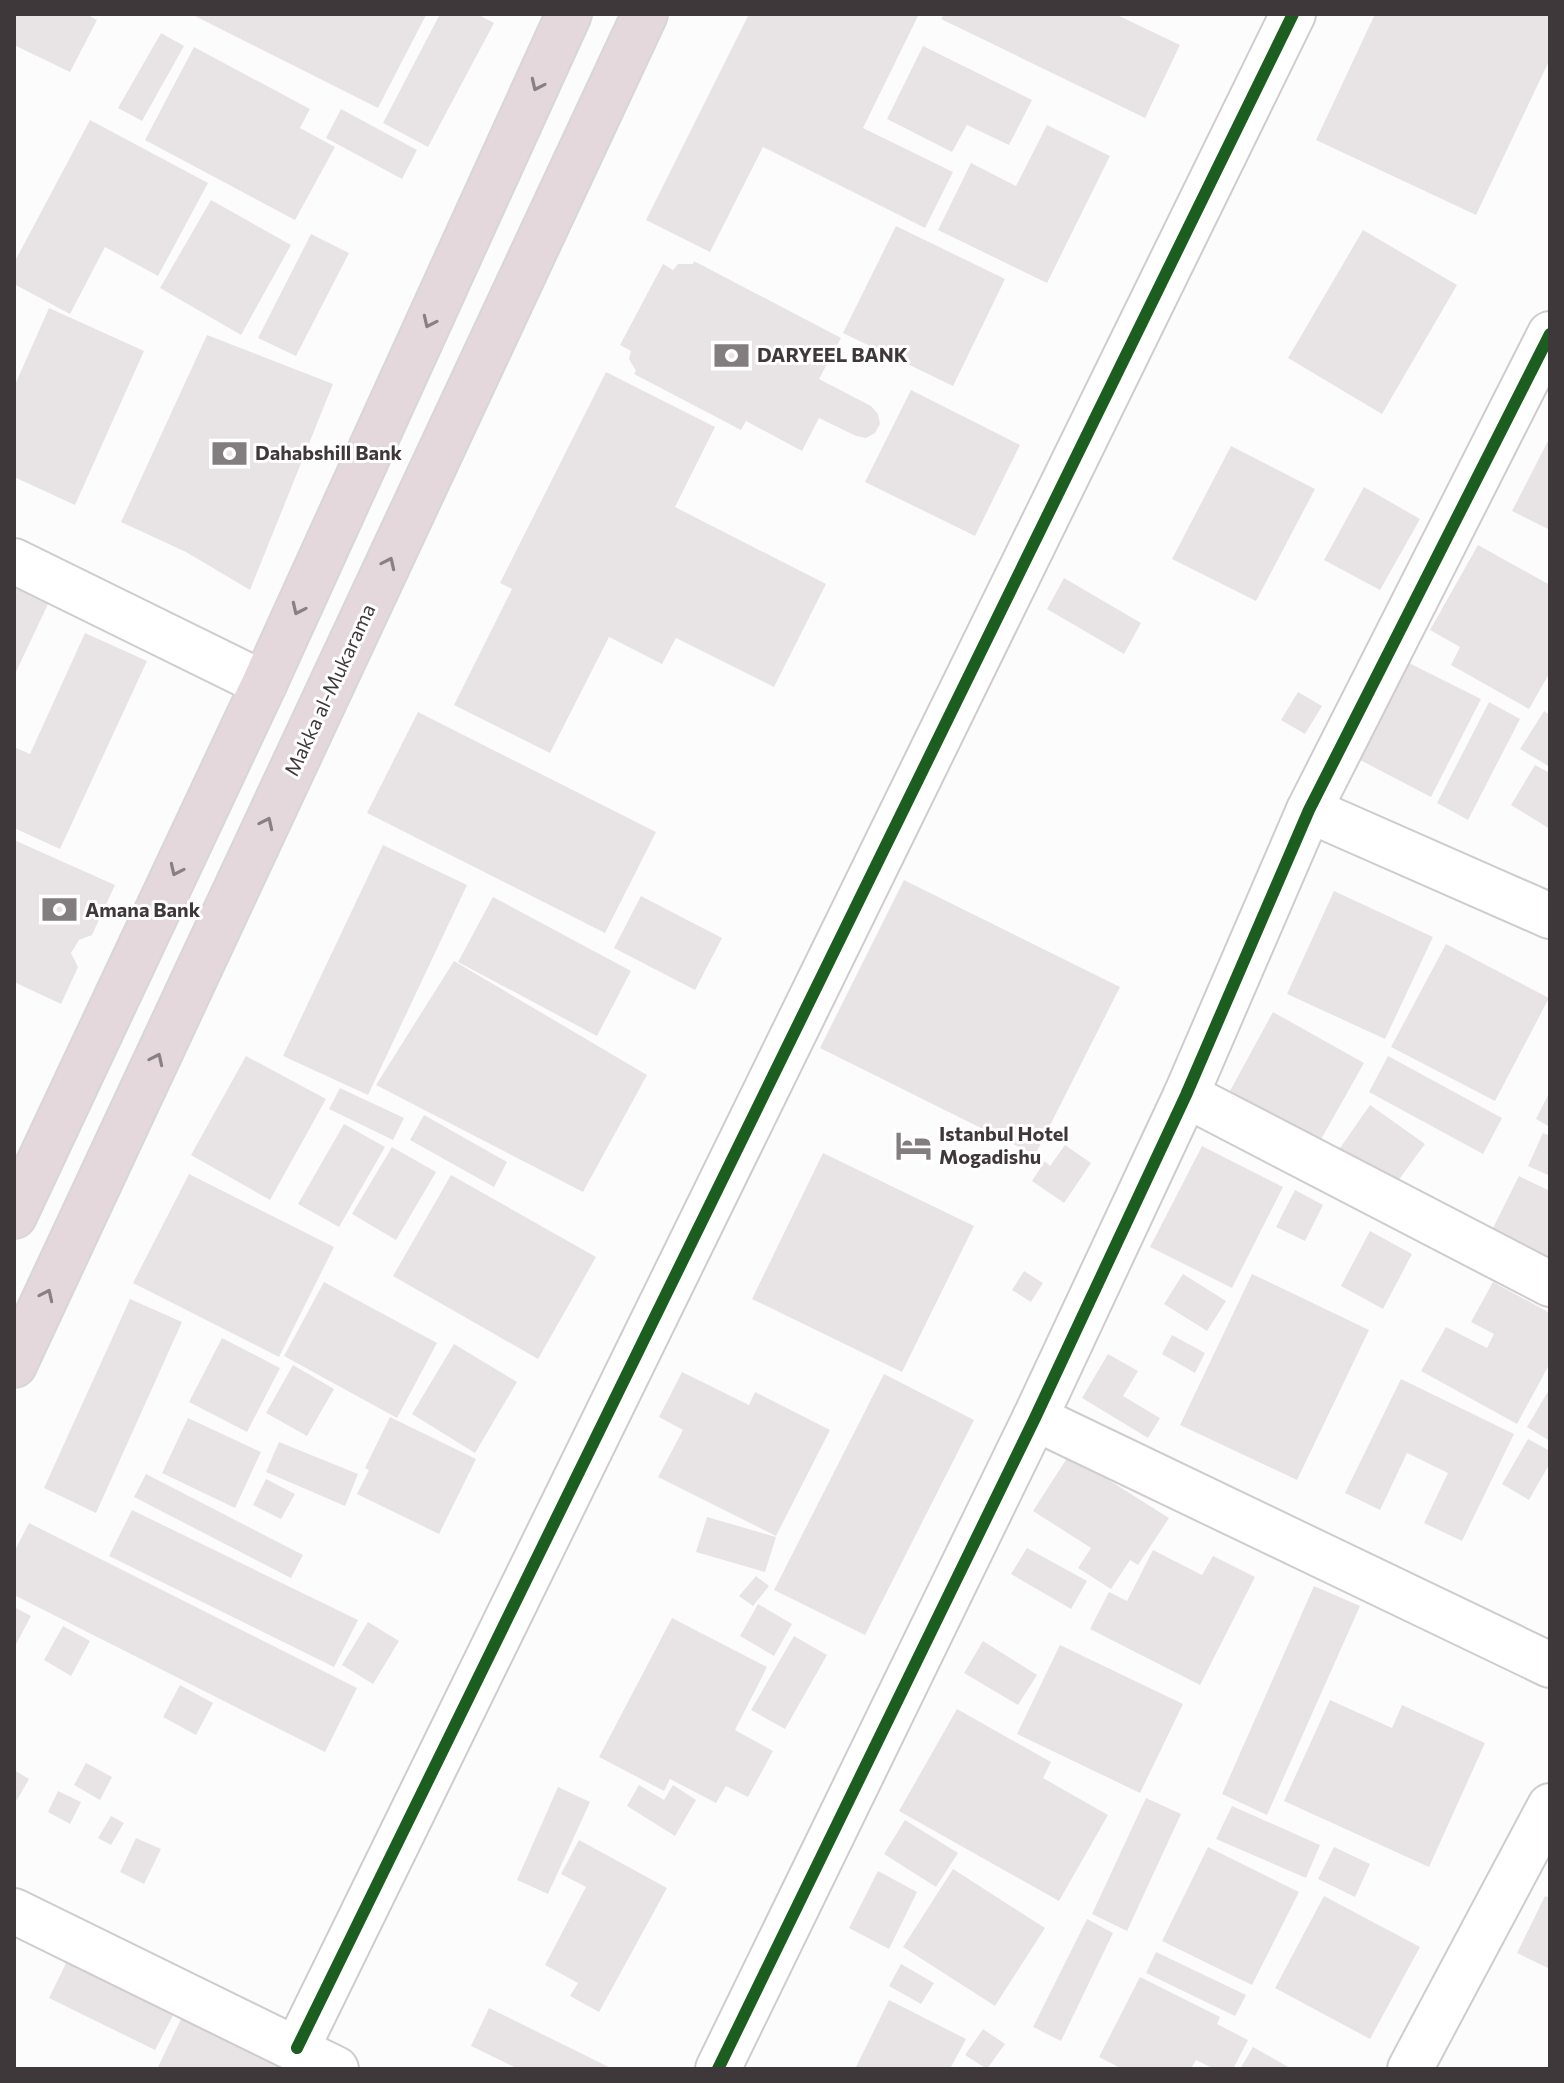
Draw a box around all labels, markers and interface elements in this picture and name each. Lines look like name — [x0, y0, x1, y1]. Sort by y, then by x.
one-way arrow — [530, 77, 546, 91]
one-way arrow — [423, 313, 439, 328]
bank icon: DARYEEL BANK — [712, 336, 750, 374]
place label: DARYEEL BANK — [757, 342, 908, 366]
bank icon: Dahabshill Bank — [210, 434, 248, 472]
place label: Dahabshill Bank — [255, 440, 402, 464]
one-way arrow — [379, 556, 395, 571]
street label: Makka al-Mukarama — [279, 600, 379, 779]
one-way arrow — [291, 601, 307, 615]
one-way arrow — [257, 817, 273, 832]
one-way arrow — [170, 862, 186, 877]
bank icon: Amana Bank — [40, 891, 78, 929]
place label: Amana Bank — [85, 897, 201, 921]
one-way arrow — [147, 1053, 163, 1067]
place label: Istanbul Hotel Mogadishu — [939, 1121, 1069, 1168]
hotel icon: Istanbul Hotel Mogadishu — [894, 1127, 932, 1165]
one-way arrow — [37, 1288, 53, 1303]

